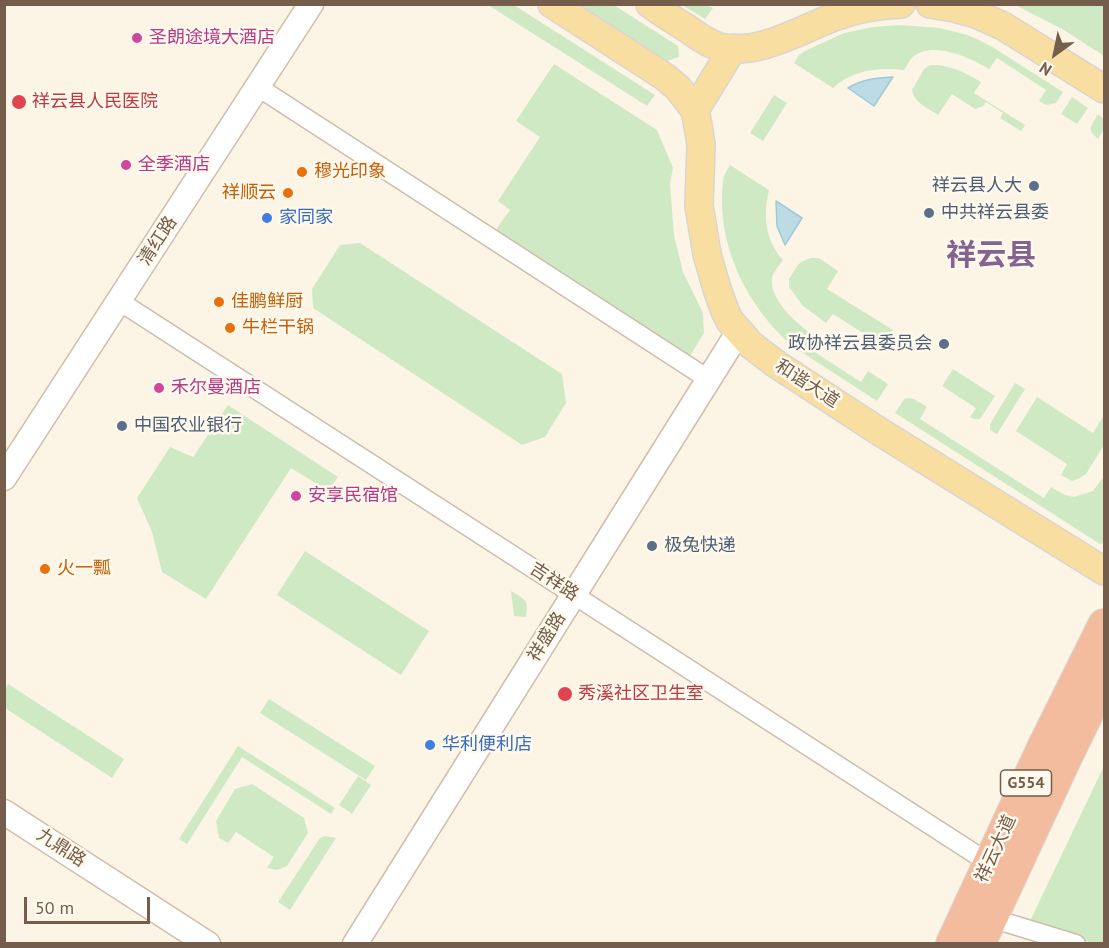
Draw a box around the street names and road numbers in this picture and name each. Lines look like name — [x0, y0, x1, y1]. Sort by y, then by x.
street label: 清红路 — [134, 212, 182, 270]
street label: 和谐大道 — [771, 355, 843, 413]
street label: 吉祥路 — [525, 558, 583, 606]
street label: 祥盛路 — [524, 608, 570, 666]
road number: G554 — [1000, 770, 1052, 796]
street label: 祥云大道 — [971, 812, 1021, 886]
street label: 九鼎路 — [32, 824, 90, 872]

